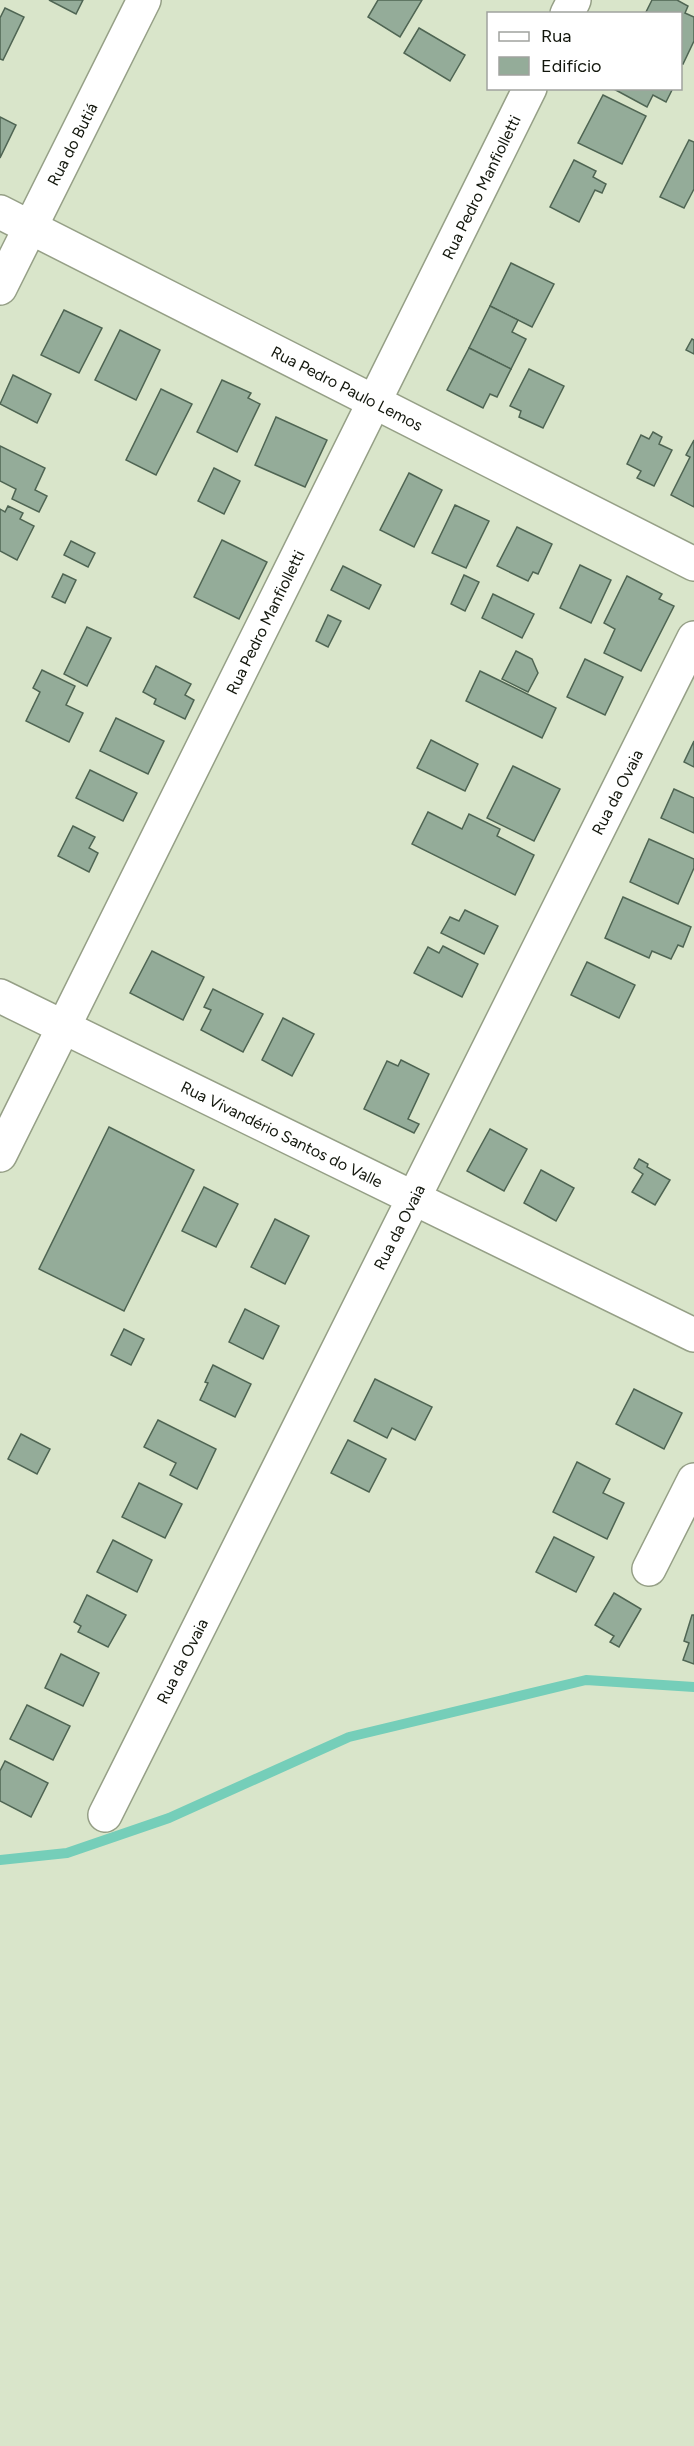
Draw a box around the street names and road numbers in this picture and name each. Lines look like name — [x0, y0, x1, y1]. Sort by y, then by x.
street label: Rua do Butiá — [43, 100, 101, 189]
street label: Rua Pedro Manfiolletti — [438, 112, 525, 262]
street label: Rua Pedro Paulo Lemos — [268, 342, 426, 435]
street label: Rua Pedro Manfiolletti — [222, 547, 309, 697]
street label: Rua da Ovaia — [588, 746, 647, 838]
street label: Rua Vivandério Santos do Valle — [178, 1077, 386, 1192]
street label: Rua da Ovaia — [370, 1181, 429, 1273]
street label: Rua da Ovaia — [153, 1615, 212, 1707]

